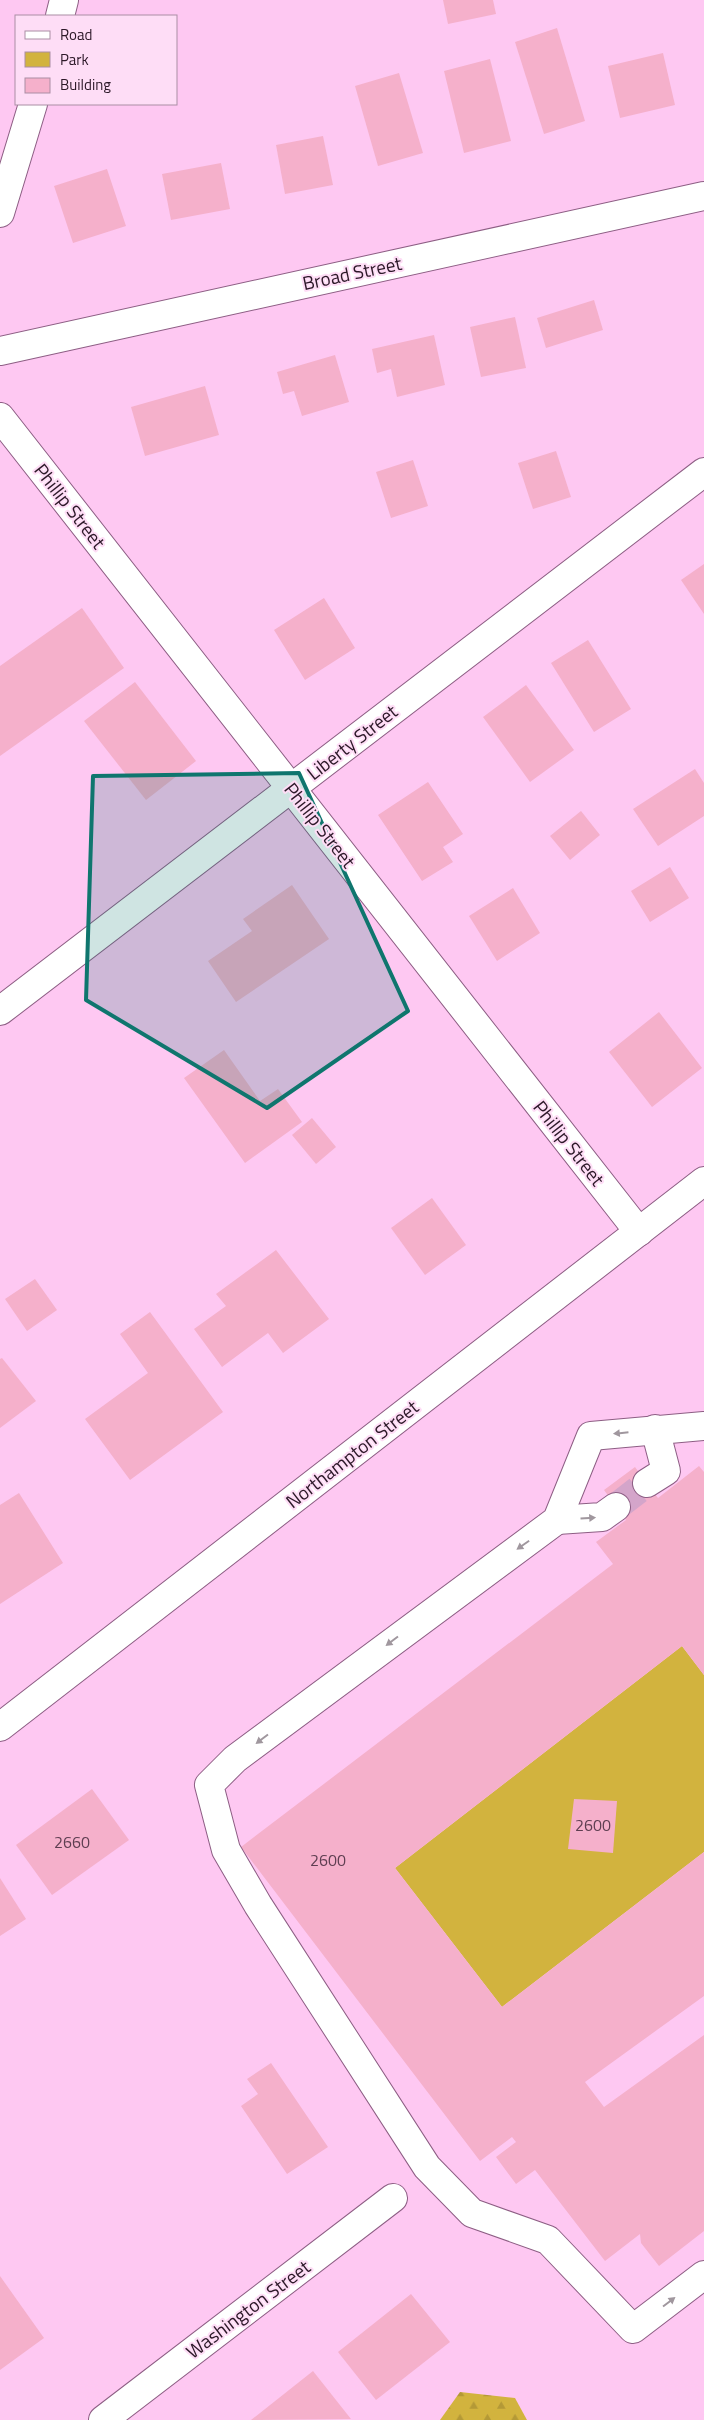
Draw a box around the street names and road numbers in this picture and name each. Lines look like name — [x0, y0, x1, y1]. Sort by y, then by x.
street label: Broad Street — [300, 248, 405, 297]
street label: Phillip Street — [28, 457, 113, 555]
street label: Liberty Street — [300, 697, 404, 786]
street label: Phillip Street — [278, 776, 363, 874]
street label: Phillip Street — [527, 1094, 612, 1192]
street label: Northampton Street — [279, 1392, 425, 1515]
street label: Washington Street — [179, 2252, 316, 2365]

